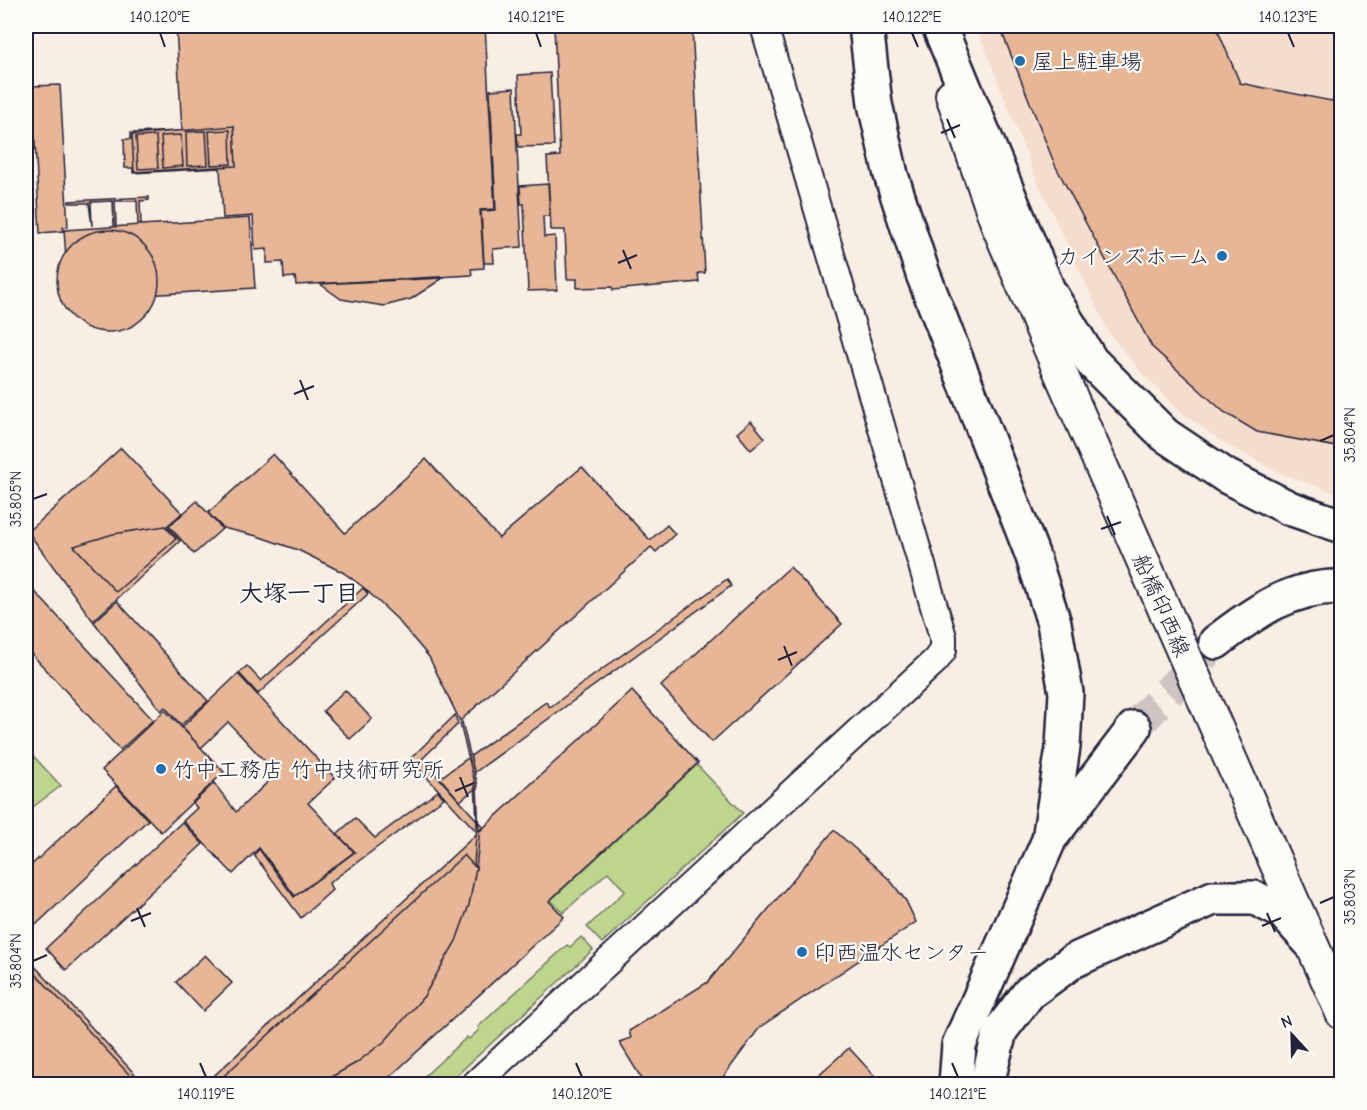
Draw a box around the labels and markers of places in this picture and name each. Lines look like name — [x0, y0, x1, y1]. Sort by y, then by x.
place label: 屋上駐車場 — [1032, 49, 1142, 75]
marker: 屋上駐車場 — [1013, 54, 1027, 68]
place label: カインズホーム — [1057, 244, 1210, 270]
marker: カインズホーム — [1215, 249, 1229, 263]
place label: 竹中工務店 竹中技術研究所 — [173, 757, 444, 783]
marker: 竹中工務店 竹中技術研究所 — [154, 762, 168, 776]
place label: 印西温水センター — [814, 940, 989, 966]
marker: 印西温水センター — [795, 945, 809, 959]

